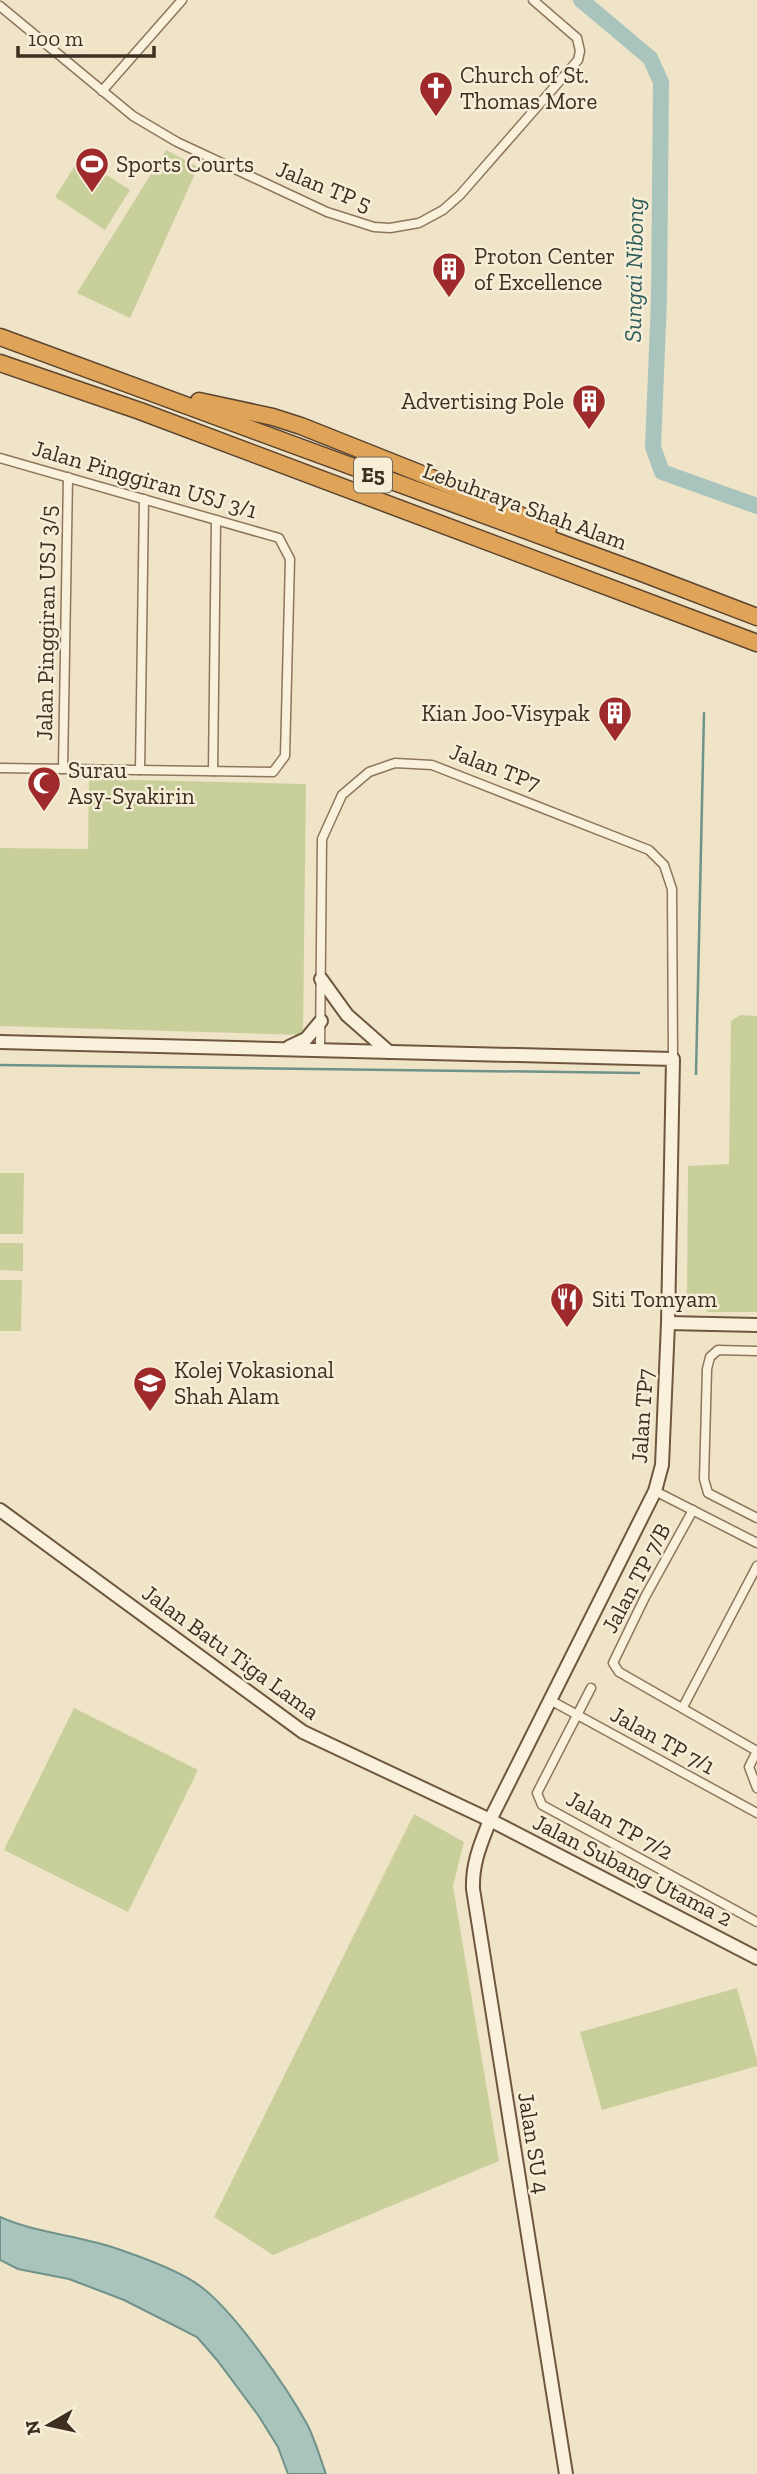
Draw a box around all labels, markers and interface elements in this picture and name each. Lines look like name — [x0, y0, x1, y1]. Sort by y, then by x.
scale bar — [18, 14, 154, 58]
text: 100 m — [28, 26, 83, 51]
place label: Church of St. Thomas More — [460, 61, 597, 115]
church icon: Church of St. Thomas More — [417, 69, 455, 118]
sports icon: Sports Courts — [73, 145, 111, 194]
place label: Sports Courts — [116, 150, 254, 178]
street label: Jalan TP 5 — [272, 154, 376, 218]
water label: Sungai Nibong — [618, 197, 649, 343]
place label: Proton Center of Excellence — [474, 242, 615, 296]
building icon: Proton Center of Excellence — [430, 250, 468, 299]
building icon: Advertising Pole — [570, 382, 608, 431]
place label: Advertising Pole — [401, 387, 564, 415]
street label: Jalan Pinggiran USJ 3/1 — [29, 433, 261, 525]
street label: Lebuhraya Shah Alam — [419, 456, 631, 556]
road number: E5 — [354, 458, 392, 492]
street label: Jalan Pinggiran USJ 3/5 — [30, 505, 62, 741]
building icon: Kian Joo-Visypak — [596, 694, 634, 743]
place label: Kian Joo-Visypak — [421, 699, 590, 727]
street label: Jalan TP7 — [446, 737, 544, 797]
place label: Surau Asy-Syakirin — [68, 756, 195, 810]
mosque icon: Surau Asy-Syakirin — [25, 764, 63, 813]
restaurant icon: Siti Tomyam — [548, 1280, 586, 1329]
place label: Siti Tomyam — [592, 1285, 717, 1313]
place label: Kolej Vokasional Shah Alam — [174, 1356, 334, 1410]
school or university icon: Kolej Vokasional Shah Alam — [131, 1364, 169, 1413]
street label: Jalan TP7 — [625, 1368, 659, 1464]
street label: Jalan TP 7/B — [595, 1518, 677, 1638]
street label: Jalan Batu Tiga Lama — [137, 1578, 325, 1726]
street label: Jalan TP 7/1 — [606, 1700, 720, 1780]
street label: Jalan TP 7/2 — [562, 1784, 678, 1866]
street label: Jalan Subang Utama 2 — [529, 1808, 737, 1932]
street label: Jalan SU 4 — [512, 2090, 556, 2196]
north arrow — [14, 2390, 84, 2460]
text: N — [20, 2419, 45, 2437]

